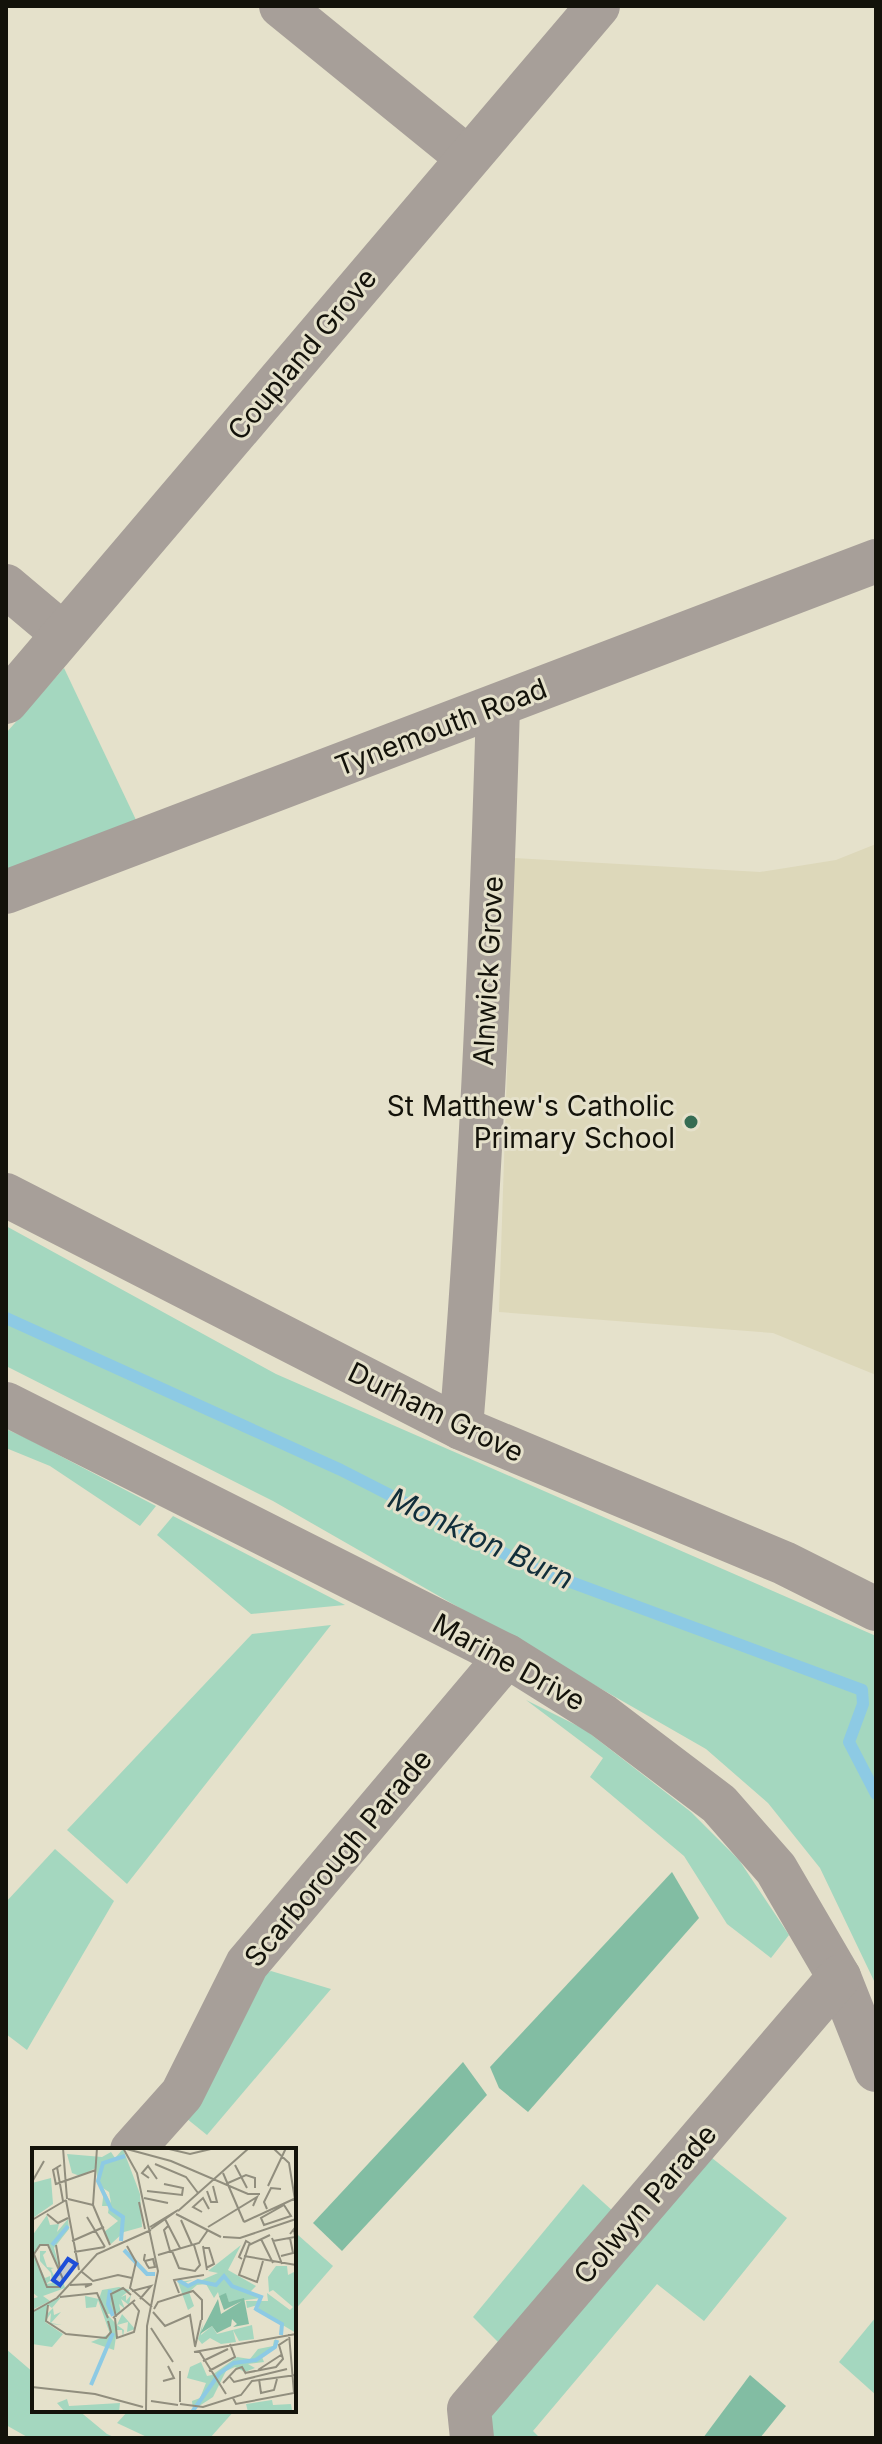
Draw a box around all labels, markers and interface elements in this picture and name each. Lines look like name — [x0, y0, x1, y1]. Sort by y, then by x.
street label: Coupland Grove — [220, 261, 384, 447]
street label: Tynemouth Road — [330, 671, 552, 783]
street label: Alnwick Grove — [466, 875, 510, 1067]
place label: St Matthew's Catholic Primary School — [387, 1089, 675, 1155]
marker: St Matthew's Catholic Primary School — [682, 1113, 700, 1131]
street label: Durham Grove — [343, 1355, 529, 1469]
water label: Monkton Burn — [383, 1479, 579, 1597]
street label: Marine Drive — [427, 1606, 591, 1718]
street label: Scarborough Parade — [237, 1742, 439, 1974]
street label: Colwyn Parade — [566, 2117, 724, 2291]
inset map — [32, 2148, 296, 2412]

